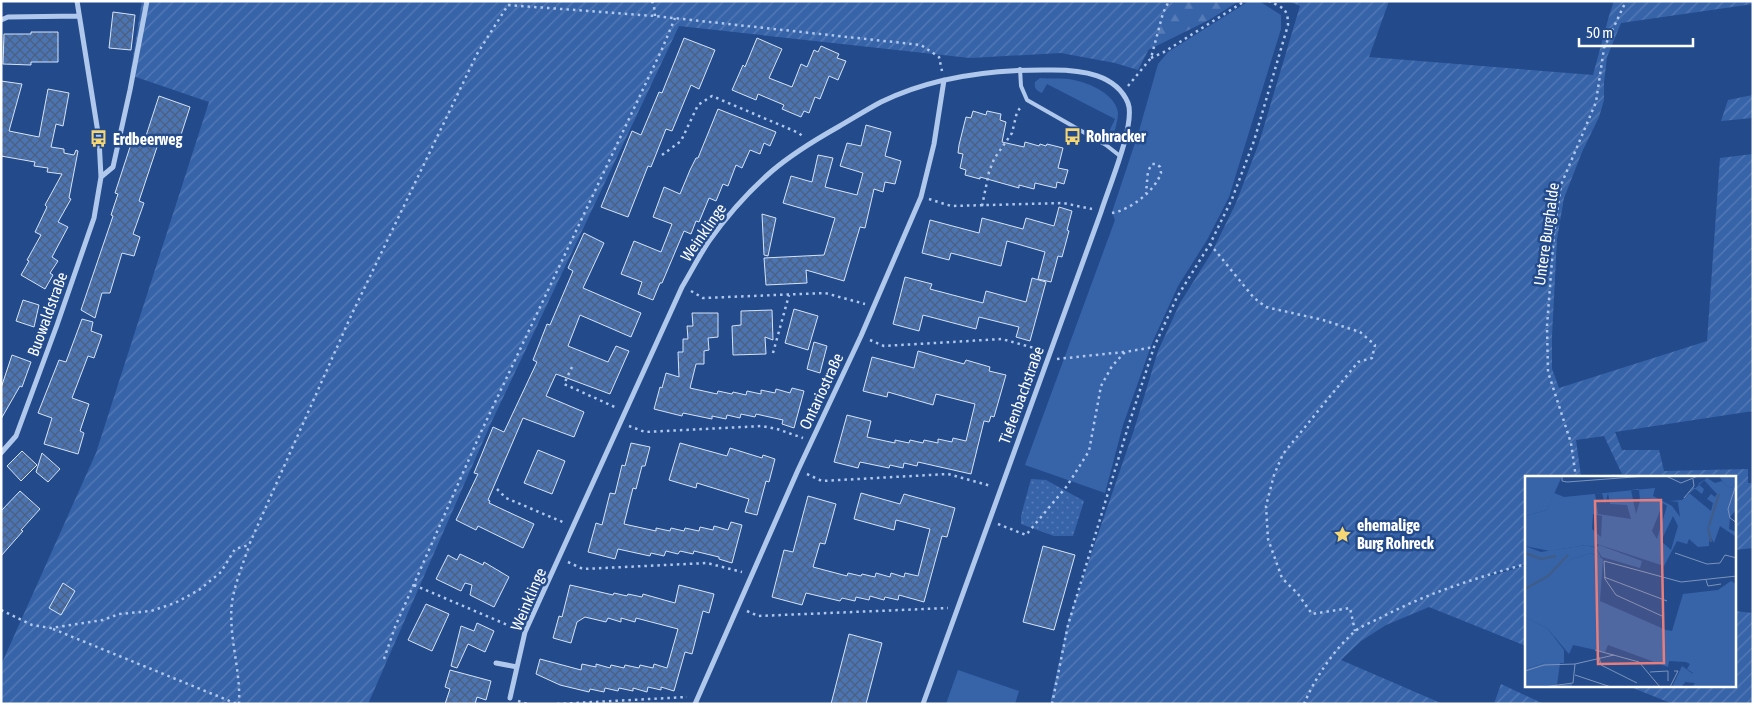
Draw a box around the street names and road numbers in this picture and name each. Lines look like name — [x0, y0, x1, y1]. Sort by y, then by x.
street label: Untere Burghalde — [1530, 181, 1563, 287]
street label: Weinklinge — [677, 200, 730, 265]
street label: Buowaldstraße — [23, 270, 71, 358]
street label: Tiefenbachstraße — [995, 344, 1047, 446]
street label: Ontariostraße — [796, 350, 846, 432]
street label: Weinklinge — [507, 565, 550, 633]

